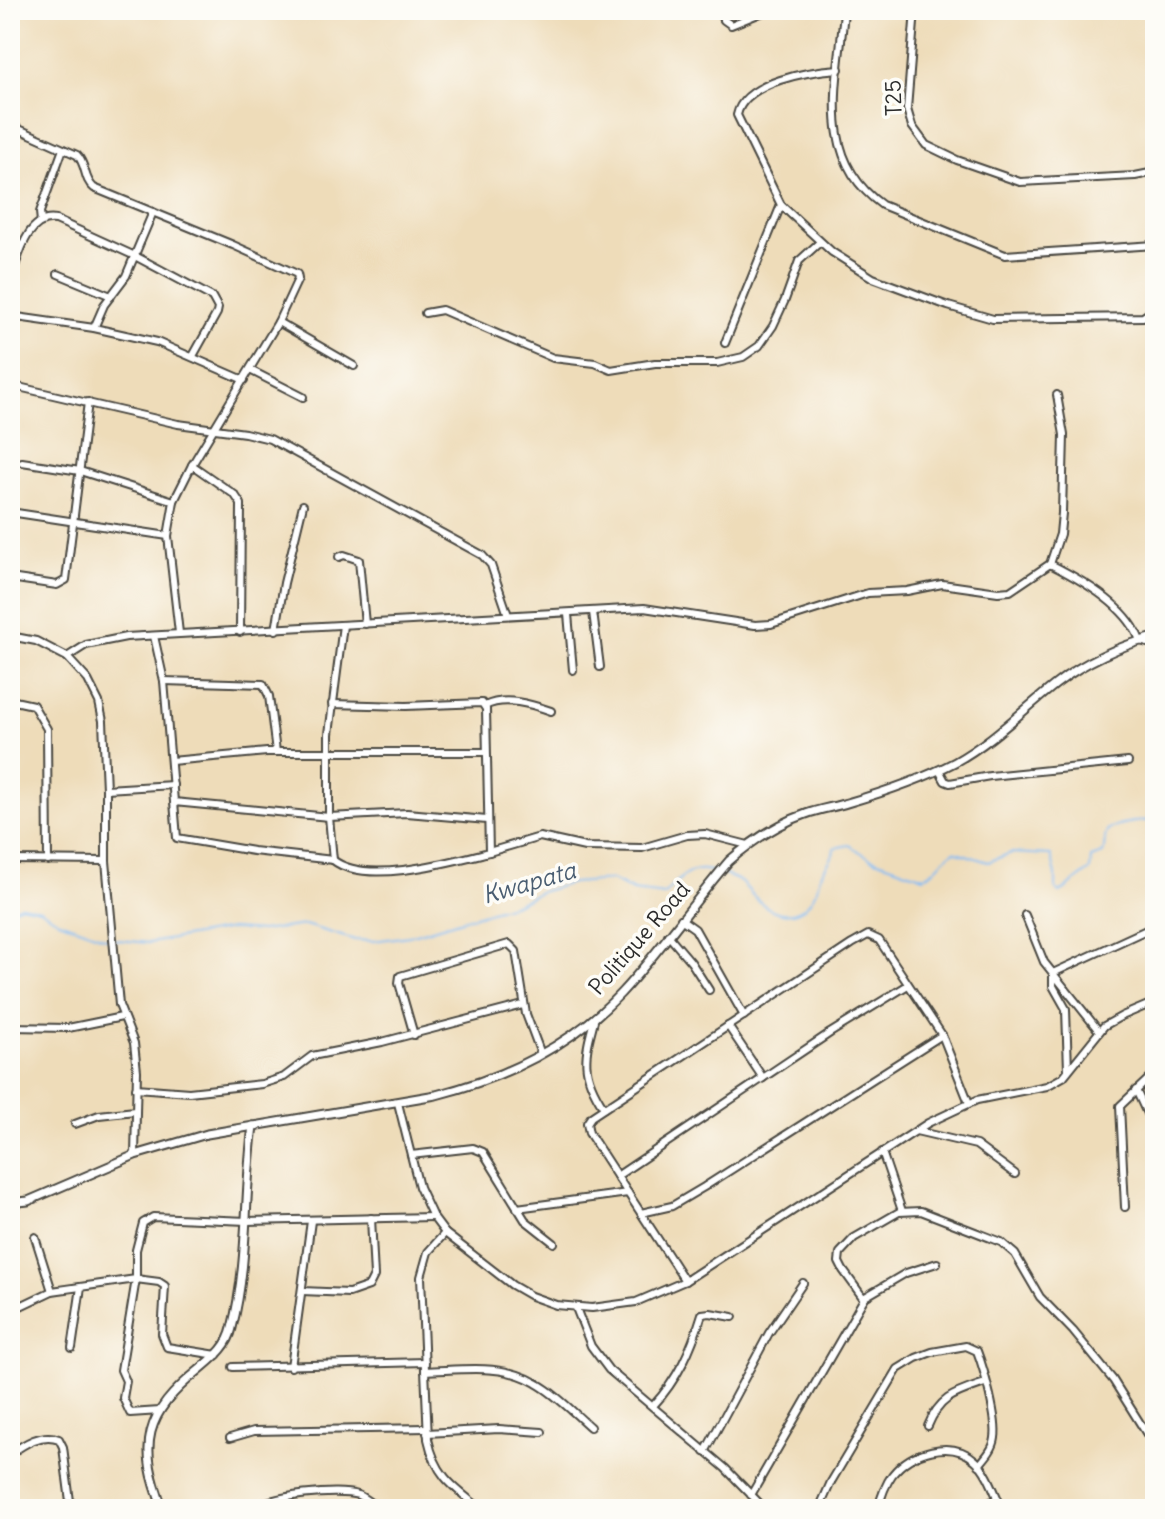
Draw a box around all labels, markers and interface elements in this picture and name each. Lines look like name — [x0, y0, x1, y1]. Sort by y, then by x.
street label: T25 — [878, 79, 908, 117]
water label: Kwapata — [479, 854, 580, 910]
street label: Politique Road — [582, 876, 696, 1000]

